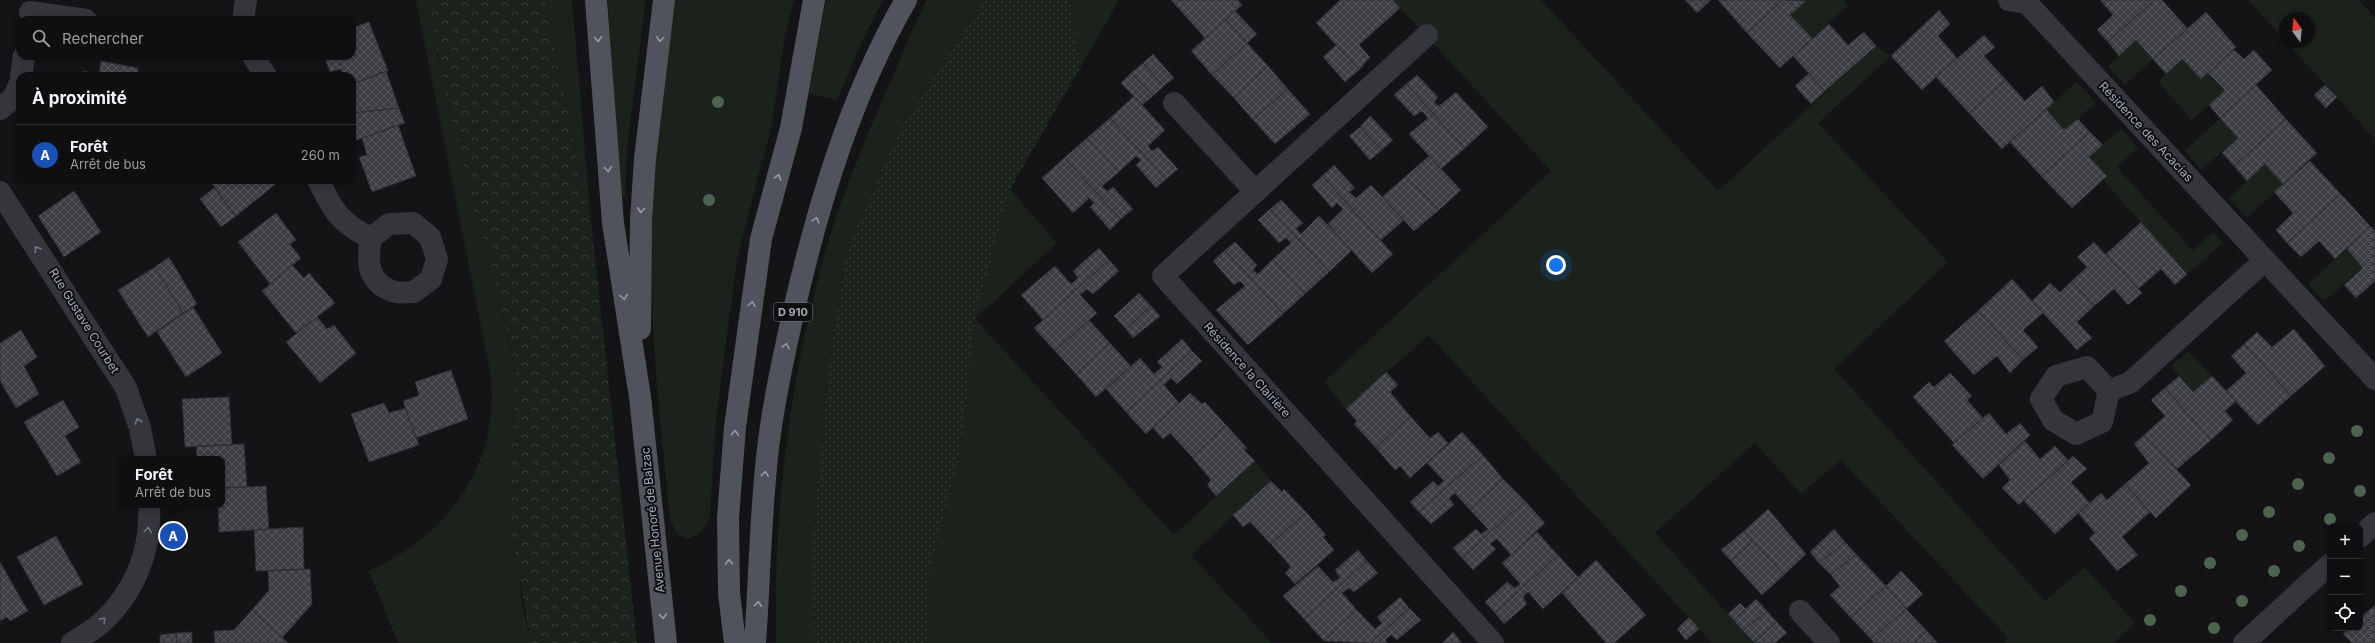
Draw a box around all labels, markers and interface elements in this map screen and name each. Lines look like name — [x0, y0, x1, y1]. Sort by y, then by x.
north arrow — [2279, 12, 2315, 48]
search box — [16, 16, 356, 60]
icon: search — [30, 27, 52, 49]
text: Rechercher — [62, 29, 144, 48]
one-way arrow — [594, 36, 603, 42]
one-way arrow — [656, 36, 665, 42]
street label: Résidence des Acacias — [2096, 79, 2197, 185]
text: À proximité — [32, 88, 127, 108]
text: Forêt — [70, 137, 108, 156]
text: A — [40, 147, 50, 163]
text: 260 m — [301, 147, 340, 163]
text: Arrêt de bus — [70, 156, 146, 172]
one-way arrow — [603, 166, 612, 172]
one-way arrow — [773, 173, 781, 180]
one-way arrow — [637, 207, 646, 213]
one-way arrow — [811, 216, 820, 223]
one-way arrow — [35, 246, 42, 253]
your location — [1546, 255, 1566, 275]
street label: Rue Gustave Courbet — [46, 265, 123, 376]
one-way arrow — [619, 294, 628, 301]
one-way arrow — [747, 301, 756, 307]
road number: D 910 — [774, 303, 812, 321]
street label: Résidence la Clairière — [1201, 319, 1294, 420]
one-way arrow — [781, 343, 789, 349]
one-way arrow — [134, 418, 142, 425]
one-way arrow — [730, 430, 739, 436]
street label: Avenue Honoré de Balzac — [637, 447, 668, 593]
popup — [121, 456, 225, 508]
text: Forêt — [135, 465, 173, 484]
one-way arrow — [760, 471, 769, 477]
text: Arrêt de bus — [135, 484, 211, 500]
pin: A — [160, 521, 186, 551]
map controls — [2327, 523, 2363, 631]
button: + — [2327, 523, 2363, 559]
one-way arrow — [143, 527, 152, 533]
one-way arrow — [725, 559, 733, 565]
button: − — [2327, 559, 2363, 595]
button: locate — [2327, 595, 2363, 631]
one-way arrow — [754, 601, 763, 607]
one-way arrow — [659, 613, 668, 619]
one-way arrow — [98, 617, 106, 625]

